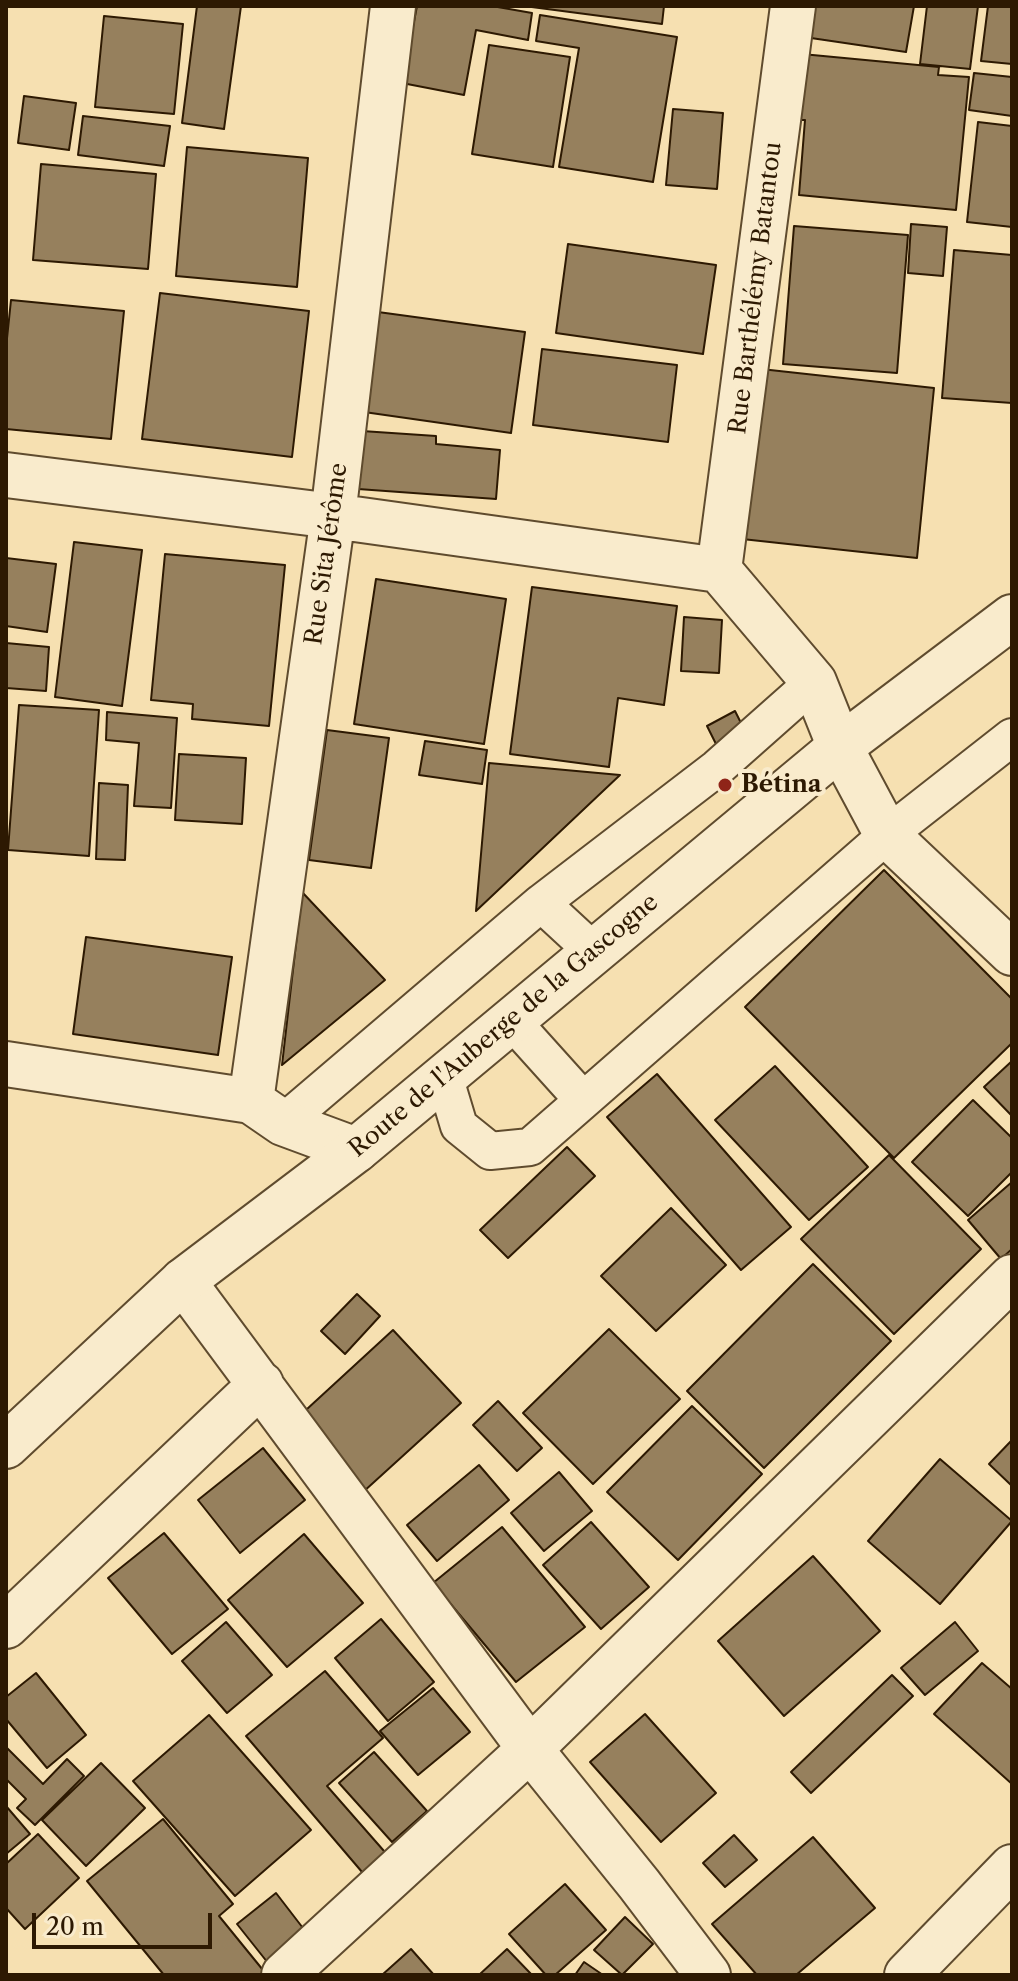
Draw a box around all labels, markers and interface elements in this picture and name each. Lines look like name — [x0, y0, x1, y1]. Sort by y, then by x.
street label: Rue Barthélémy Batantou — [724, 140, 788, 436]
street label: Rue Sita Jérôme — [300, 461, 354, 647]
place label: Bétina — [741, 771, 822, 799]
marker: Bétina — [716, 776, 734, 794]
street label: Route de l'Auberge de la Gascogne — [344, 888, 664, 1164]
scale bar — [36, 1897, 216, 1947]
text: 20 m — [46, 1912, 104, 1941]

